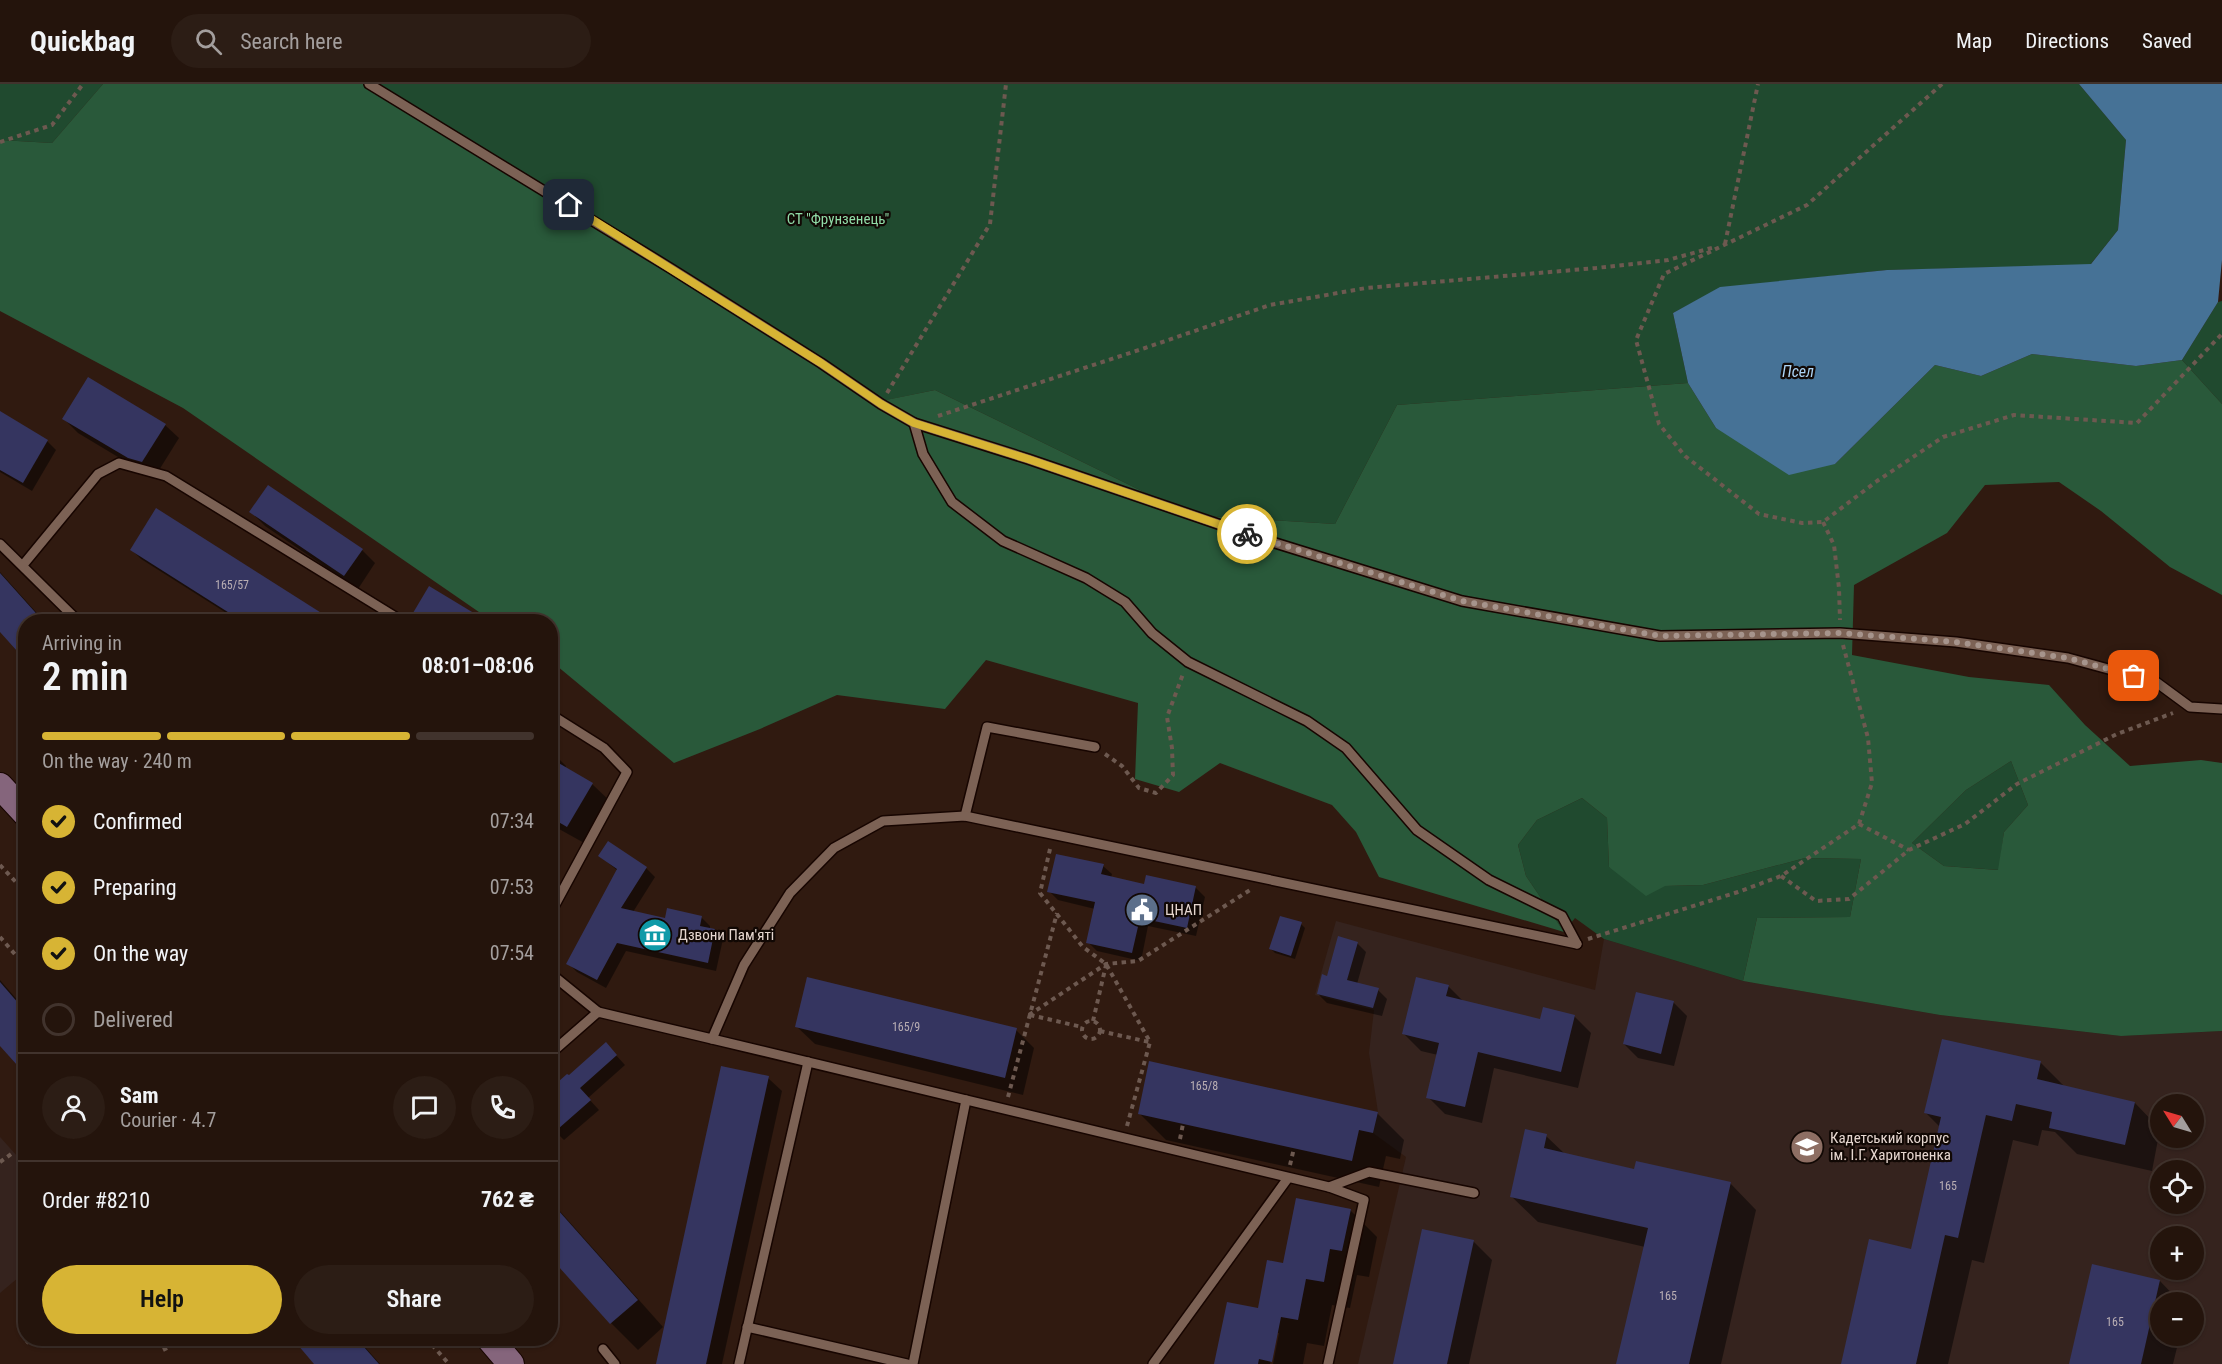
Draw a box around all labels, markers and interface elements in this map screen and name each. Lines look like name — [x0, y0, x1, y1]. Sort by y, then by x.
search box — [171, 14, 591, 68]
text: Quickbag — [30, 25, 135, 58]
icon: search — [192, 25, 225, 58]
text: Search here — [240, 29, 342, 54]
text: Map — [1956, 29, 1992, 53]
text: Directions — [2025, 29, 2109, 53]
text: Saved — [2142, 29, 2192, 53]
pin — [543, 179, 594, 230]
icon: home — [552, 188, 585, 221]
park label: СТ "Фрунзенець" — [787, 210, 890, 228]
water label: Псел — [1782, 362, 1814, 381]
courier — [1217, 504, 1277, 564]
icon: bike — [1231, 518, 1264, 551]
house number: 165/57 — [215, 578, 249, 592]
text: Arriving in — [42, 631, 122, 655]
pin — [2108, 650, 2159, 701]
text: 08:01–08:06 — [422, 653, 534, 678]
text: 2 min — [42, 654, 128, 700]
icon: bag — [2117, 659, 2150, 692]
text: On the way · 240 m — [42, 749, 192, 773]
icon: check — [42, 805, 75, 838]
text: Confirmed — [93, 809, 182, 834]
text: 07:34 — [490, 809, 534, 833]
icon: check — [42, 871, 75, 904]
text: Preparing — [93, 875, 177, 900]
text: 07:53 — [490, 875, 534, 899]
public building icon: ЦНАП — [1124, 892, 1160, 928]
place label: ЦНАП — [1165, 901, 1202, 919]
museum icon: Дзвони Пам'яті — [637, 917, 673, 953]
place label: Дзвони Пам'яті — [678, 926, 774, 944]
icon: check — [42, 937, 75, 970]
text: On the way — [93, 941, 188, 966]
text: 07:54 — [490, 941, 534, 965]
text: Delivered — [93, 1007, 173, 1032]
house number: 165/9 — [892, 1020, 920, 1034]
button: person — [42, 1076, 105, 1139]
button: chat — [393, 1076, 456, 1139]
button: phone — [471, 1076, 534, 1139]
house number: 165/8 — [1190, 1079, 1218, 1093]
text: Sam — [120, 1083, 159, 1108]
north arrow — [2150, 1094, 2204, 1148]
map controls — [2150, 1094, 2204, 1346]
text: Courier · 4.7 — [120, 1108, 216, 1132]
school or university icon: Кадетський корпус ім. І.Г. Харитоненка — [1789, 1129, 1825, 1165]
place label: Кадетський корпус ім. І.Г. Харитоненка — [1830, 1129, 1951, 1164]
button: locate — [2150, 1160, 2204, 1214]
house number: 165 — [1939, 1179, 1957, 1193]
text: 762 ₴ — [481, 1187, 534, 1212]
text: Order #8210 — [42, 1188, 150, 1213]
button: + — [2150, 1226, 2204, 1280]
button: Help — [42, 1265, 282, 1334]
button: Share — [294, 1265, 534, 1334]
house number: 165 — [1659, 1289, 1677, 1303]
button: − — [2150, 1292, 2204, 1346]
house number: 165 — [2106, 1315, 2124, 1329]

